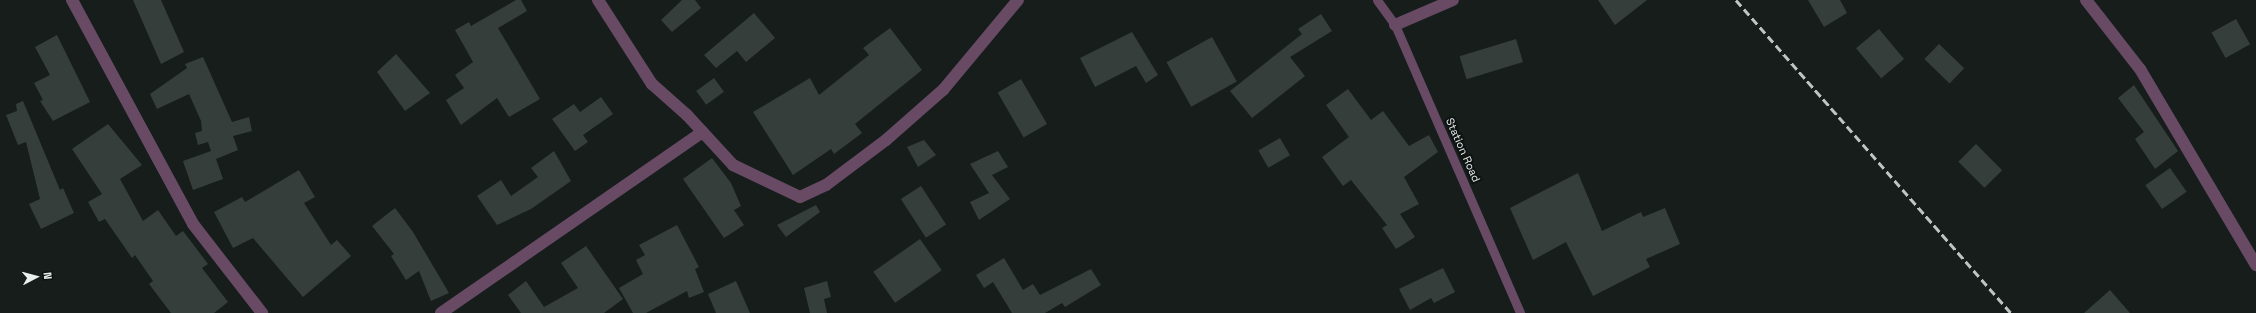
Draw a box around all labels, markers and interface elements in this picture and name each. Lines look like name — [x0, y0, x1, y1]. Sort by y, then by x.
street label: Station Road — [1443, 116, 1483, 184]
north arrow — [16, 257, 56, 297]
text: N — [41, 271, 55, 280]

